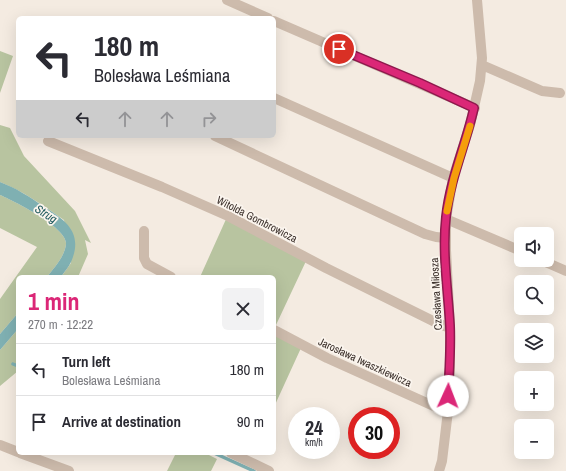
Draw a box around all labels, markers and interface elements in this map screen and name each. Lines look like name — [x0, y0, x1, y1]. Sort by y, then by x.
text: 180 m — [94, 27, 159, 65]
icon: left — [28, 32, 80, 84]
pin — [322, 32, 356, 66]
icon: arrive — [328, 38, 350, 60]
text: Bolesława Leśmiana — [94, 63, 230, 88]
icon: left — [72, 108, 94, 130]
icon: ahead — [114, 108, 136, 130]
icon: ahead — [156, 108, 178, 130]
icon: right — [198, 108, 220, 130]
street label: Witolda Gombrowicza — [214, 193, 300, 245]
water label: Strug — [32, 201, 61, 227]
map controls — [514, 227, 554, 459]
button: sound — [514, 227, 554, 267]
street label: Czesława Miłosza — [427, 257, 445, 331]
button: search — [514, 275, 554, 315]
text: 1 min — [28, 285, 79, 317]
button: close — [222, 288, 264, 330]
text: 270 m · 12:22 — [28, 316, 93, 333]
button: layers — [514, 323, 554, 363]
street label: Jarosława Iwaszkiewicza — [316, 334, 414, 390]
text: Turn left — [62, 351, 110, 372]
icon: left — [28, 359, 50, 381]
text: 180 m — [230, 359, 264, 380]
button: + — [514, 371, 554, 411]
text: Bolesława Leśmiana — [62, 372, 160, 389]
position arrow — [427, 375, 469, 417]
speed limit sign: 30 — [348, 407, 400, 459]
icon: arrive — [28, 411, 50, 433]
text: Arrive at destination — [62, 411, 181, 432]
text: 90 m — [237, 411, 264, 432]
text: 24 — [305, 414, 323, 441]
button: − — [514, 419, 554, 459]
text: km/h — [305, 436, 323, 449]

